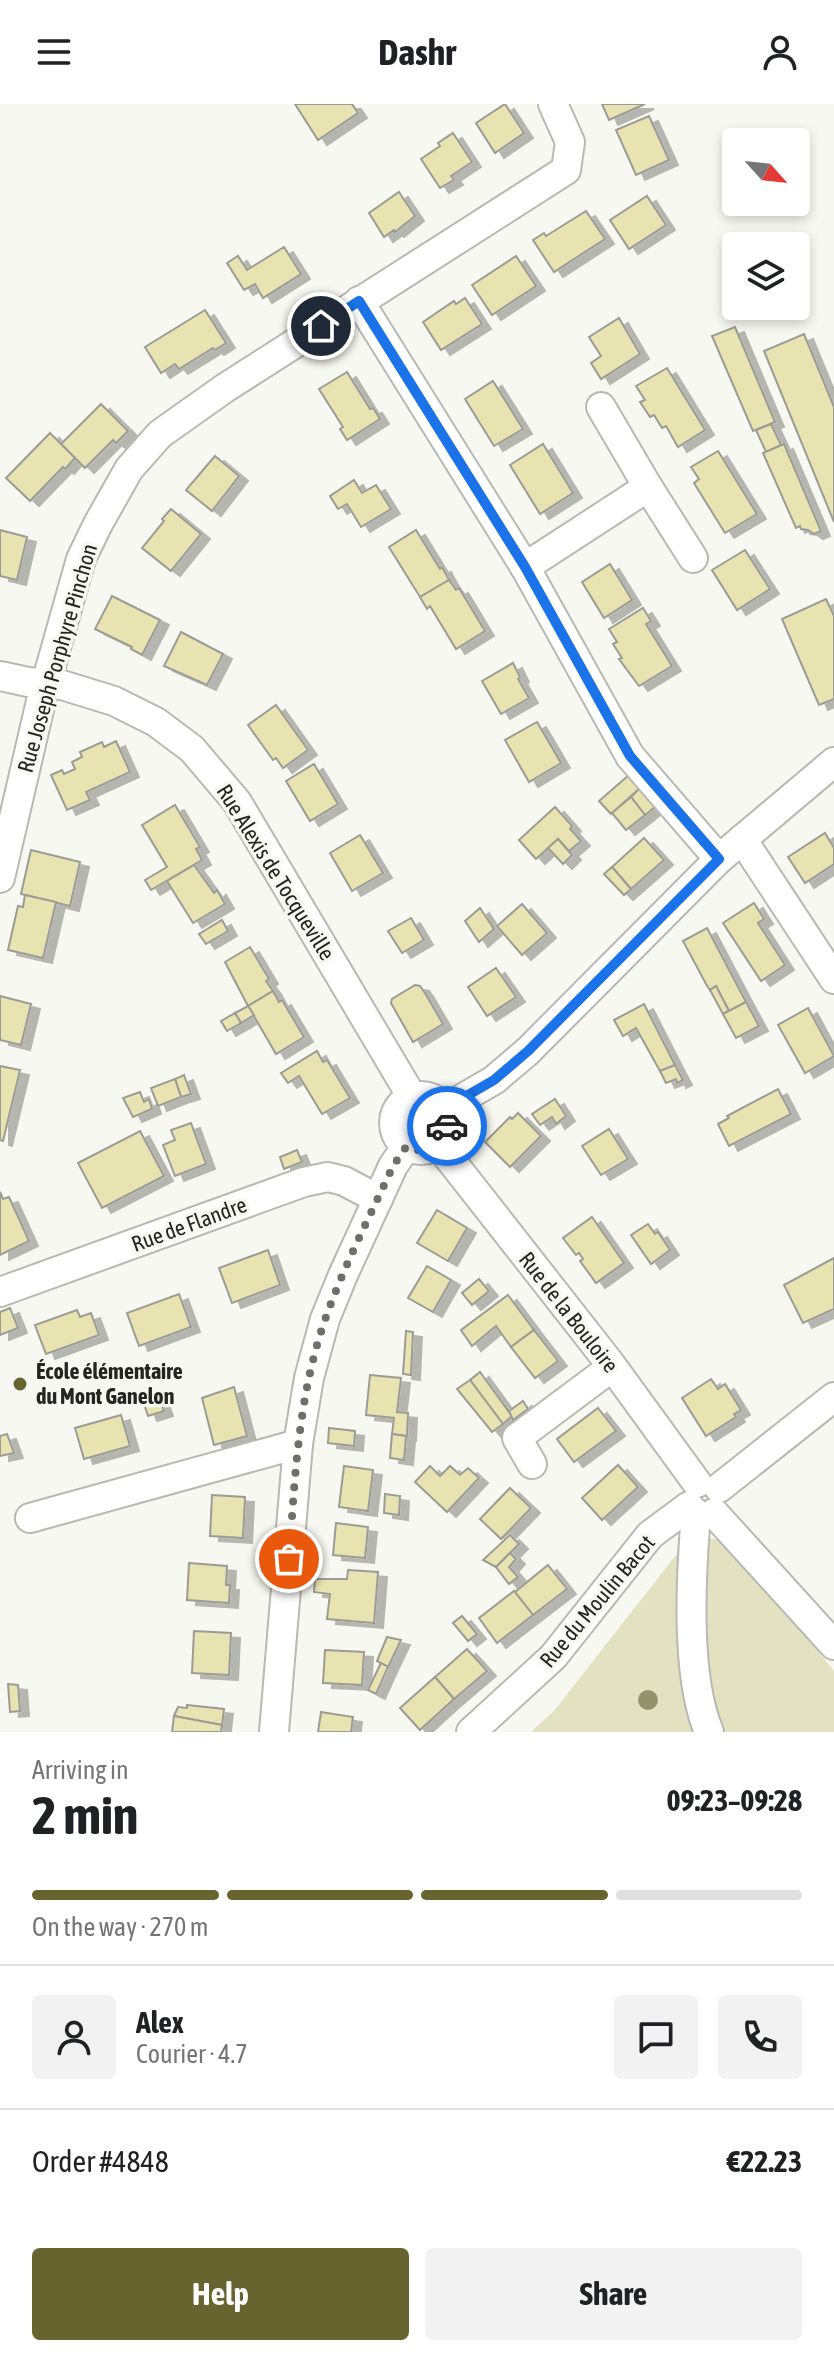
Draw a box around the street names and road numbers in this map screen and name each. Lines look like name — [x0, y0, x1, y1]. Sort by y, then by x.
street label: Rue Joseph Porphyre Pinchon — [12, 541, 102, 775]
street label: Rue Alexis de Tocqueville — [211, 779, 341, 965]
street label: Rue de Flandre — [128, 1191, 250, 1257]
street label: Rue de la Bouloire — [514, 1246, 624, 1378]
street label: Rue du Moulin Bacot — [534, 1530, 660, 1672]

